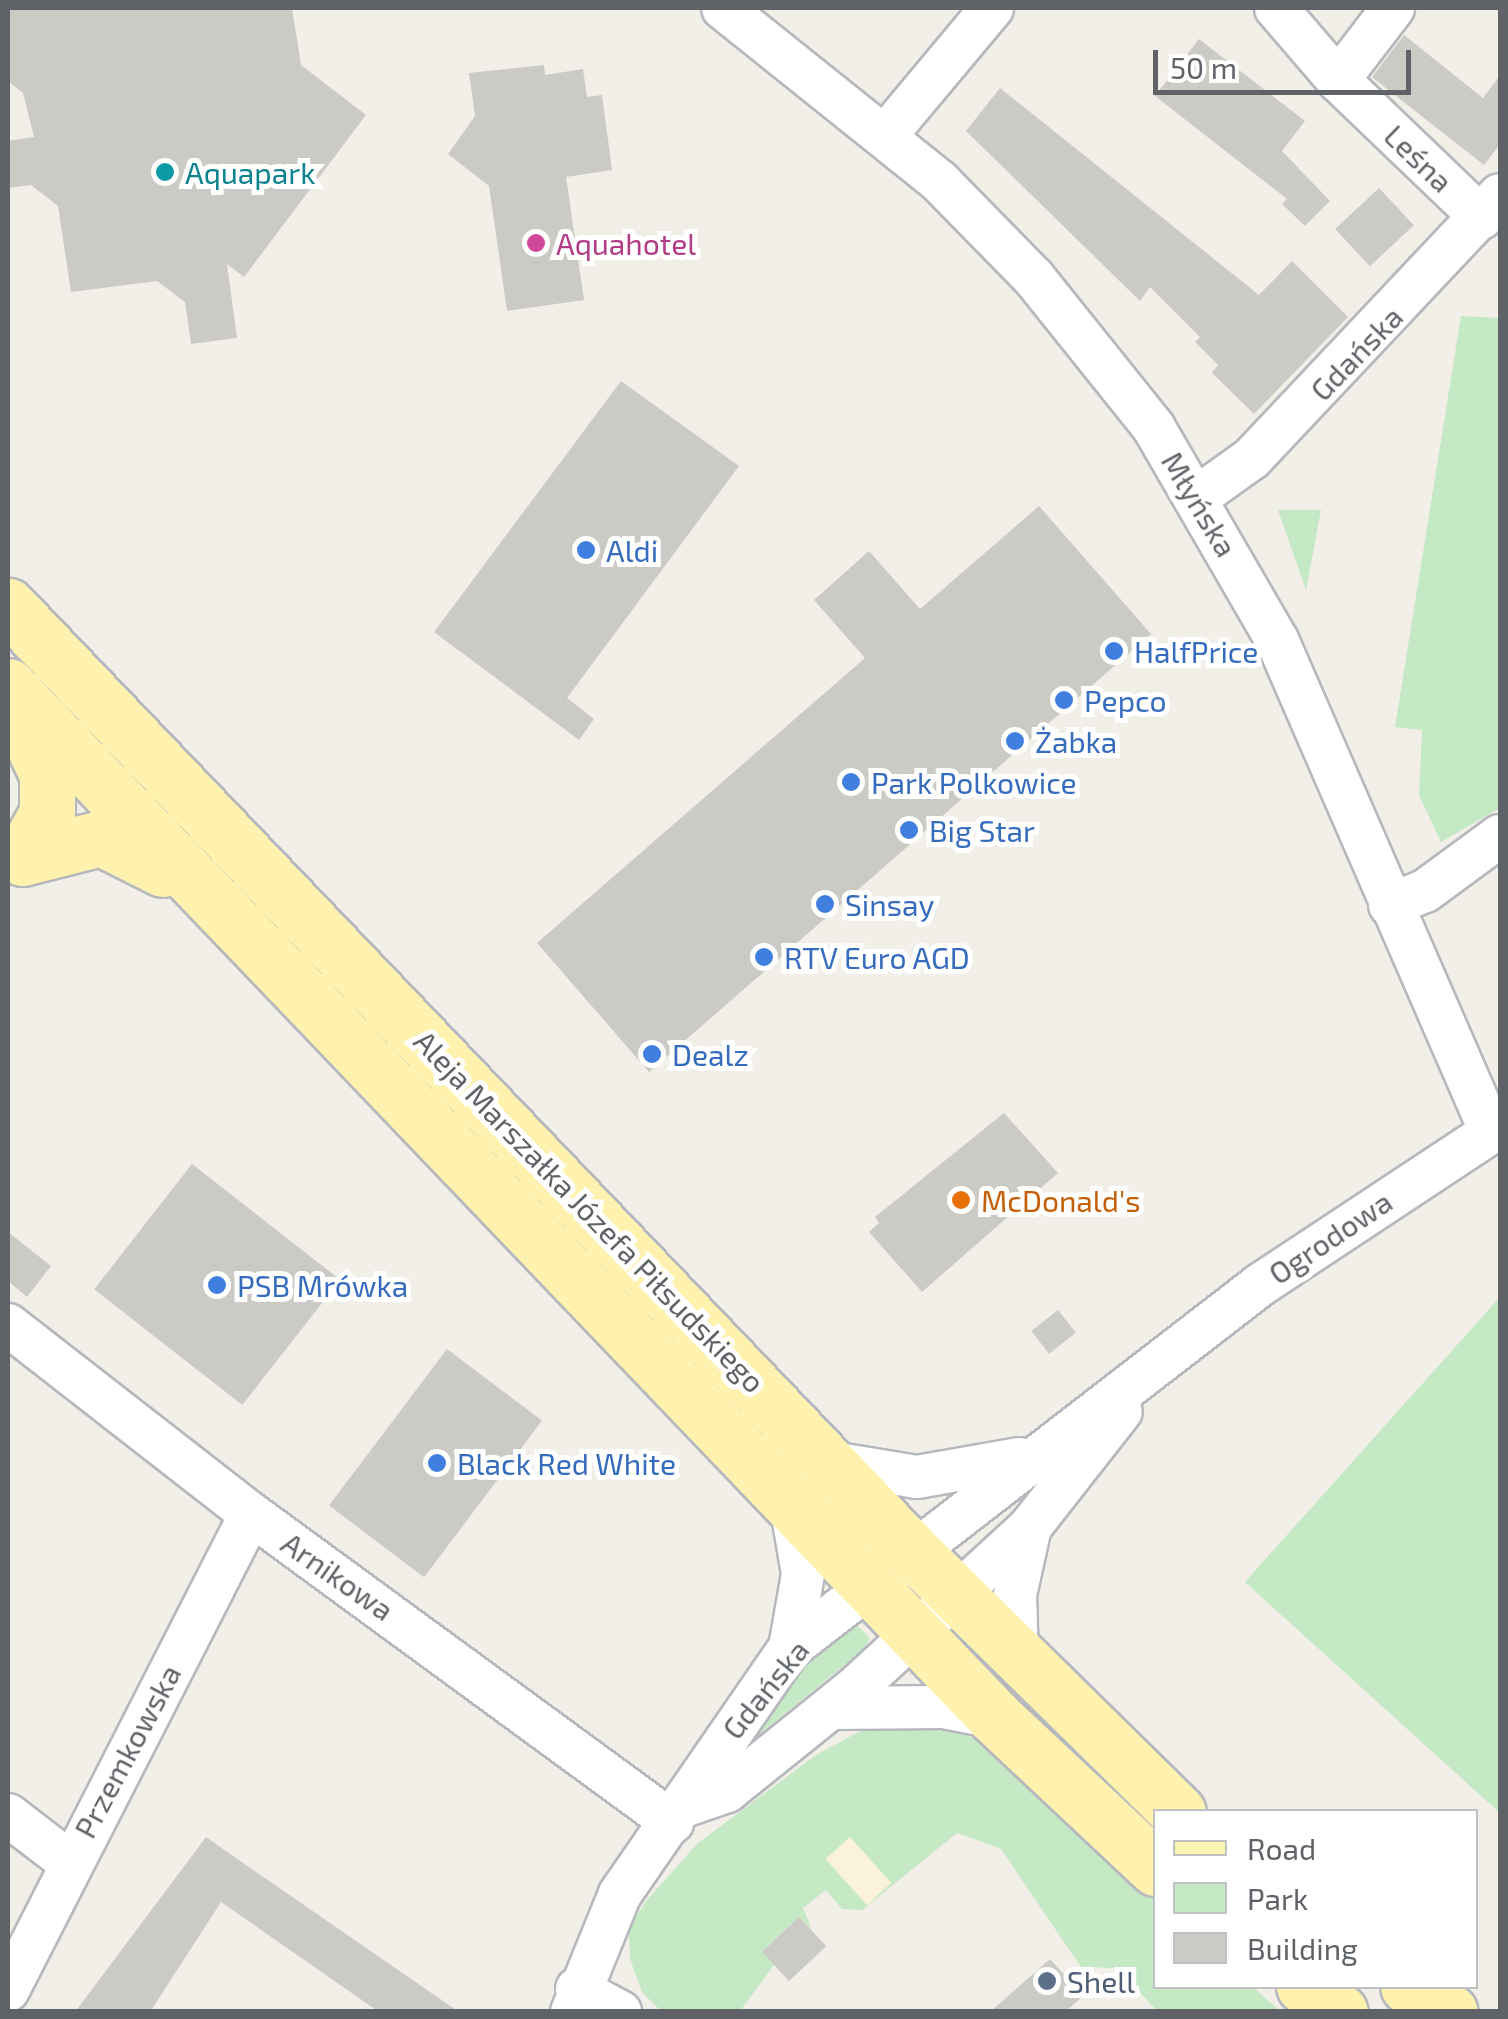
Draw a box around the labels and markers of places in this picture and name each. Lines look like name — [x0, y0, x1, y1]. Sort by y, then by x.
place label: Aquapark — [185, 154, 315, 190]
marker: Aquapark — [154, 161, 176, 183]
place label: Aquahotel — [556, 225, 696, 261]
marker: Aquahotel — [525, 232, 547, 254]
place label: Aldi — [606, 532, 658, 568]
marker: Aldi — [575, 539, 597, 561]
place label: HalfPrice — [1134, 633, 1258, 669]
marker: HalfPrice — [1103, 640, 1125, 662]
place label: Pepco — [1084, 682, 1166, 718]
marker: Pepco — [1053, 689, 1075, 711]
place label: Żabka — [1035, 723, 1117, 759]
marker: Żabka — [1004, 730, 1026, 752]
place label: Park Polkowice — [871, 764, 1077, 800]
marker: Park Polkowice — [840, 771, 862, 793]
place label: Big Star — [929, 812, 1035, 848]
marker: Big Star — [898, 819, 920, 841]
place label: Sinsay — [845, 886, 934, 922]
marker: Sinsay — [814, 893, 836, 915]
place label: RTV Euro AGD — [784, 939, 971, 975]
marker: RTV Euro AGD — [753, 946, 775, 968]
place label: Dealz — [672, 1036, 749, 1072]
marker: Dealz — [641, 1043, 663, 1065]
place label: McDonald's — [981, 1182, 1140, 1218]
marker: McDonald's — [950, 1189, 972, 1211]
place label: PSB Mrówka — [237, 1267, 408, 1303]
marker: PSB Mrówka — [206, 1274, 228, 1296]
place label: Black Red White — [457, 1445, 677, 1481]
marker: Black Red White — [426, 1452, 448, 1474]
place label: Shell — [1067, 1963, 1135, 1999]
marker: Shell — [1036, 1970, 1058, 1992]

